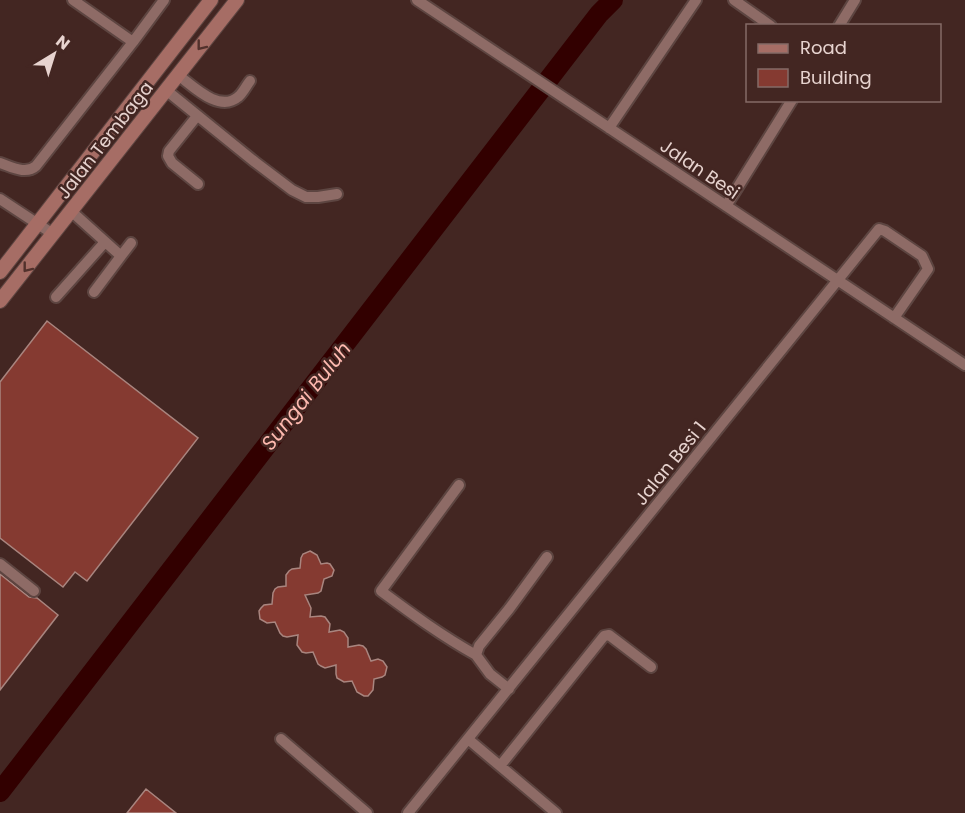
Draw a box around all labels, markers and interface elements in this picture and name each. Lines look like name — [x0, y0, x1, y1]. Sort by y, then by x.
north arrow — [24, 24, 84, 84]
legend — [746, 24, 941, 102]
text: N — [51, 30, 75, 55]
text: Road — [800, 35, 847, 60]
one-way arrow — [198, 39, 209, 50]
text: Building — [800, 65, 872, 90]
street label: Jalan Tembaga — [51, 76, 159, 204]
street label: Jalan Besi — [655, 133, 745, 205]
one-way arrow — [23, 261, 34, 272]
water label: Sungai Buluh — [255, 336, 357, 456]
street label: Jalan Besi 1 — [628, 416, 712, 510]

